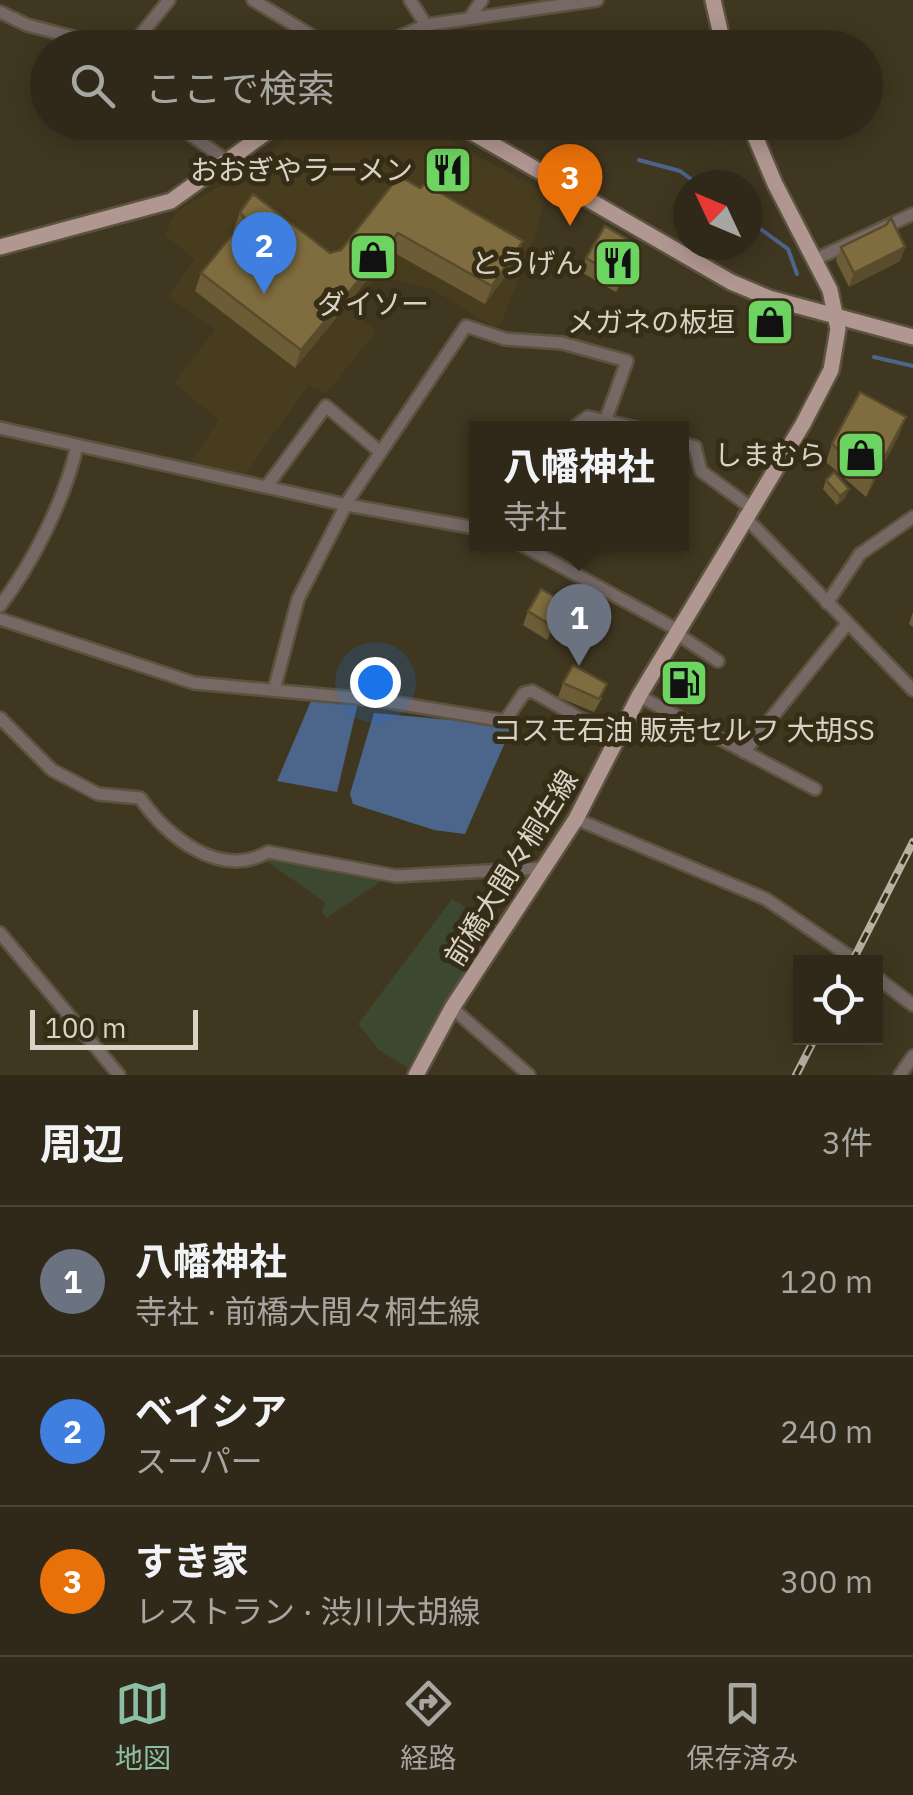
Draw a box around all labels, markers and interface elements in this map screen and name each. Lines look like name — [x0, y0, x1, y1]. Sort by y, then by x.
search box — [30, 30, 883, 140]
icon: search — [65, 58, 120, 113]
text: ここで検索 — [145, 63, 335, 112]
restaurant icon: おおぎやラーメン — [422, 144, 474, 196]
pin: 3 — [538, 144, 602, 226]
place label: おおぎやラーメン — [190, 151, 413, 188]
north arrow — [673, 170, 763, 260]
pin: 2 — [232, 212, 296, 294]
shop icon: ダイソー — [347, 231, 399, 283]
restaurant icon: とうげん — [592, 237, 644, 289]
place label: とうげん — [471, 244, 583, 281]
place label: ダイソー — [317, 285, 429, 322]
shop icon: メガネの板垣 — [744, 296, 796, 348]
place label: メガネの板垣 — [567, 303, 735, 340]
popup — [469, 421, 689, 551]
shop icon: しまむら — [835, 429, 887, 481]
place label: しまむら — [714, 436, 826, 473]
text: 八幡神社 — [503, 441, 655, 490]
text: 寺社 — [503, 495, 567, 537]
pin: 1 — [546, 584, 612, 666]
your location — [350, 657, 401, 708]
fuel station icon: コスモ石油 販売セルフ 大胡SS — [658, 657, 710, 709]
place label: コスモ石油 販売セルフ 大胡SS — [493, 711, 875, 748]
street label: 前橋大間々桐生線 — [436, 763, 586, 973]
map controls — [793, 955, 883, 1045]
button: locate — [793, 955, 883, 1045]
scale bar — [30, 1005, 198, 1050]
text: 100 m — [45, 1009, 126, 1046]
text: 周辺 — [40, 1116, 124, 1171]
text: 3件 — [822, 1121, 873, 1163]
text: 八幡神社 — [135, 1236, 287, 1285]
text: 1 — [63, 1260, 82, 1302]
text: 120 m — [780, 1260, 873, 1302]
text: 寺社 · 前橋大間々桐生線 — [135, 1290, 481, 1332]
text: ベイシア — [135, 1386, 287, 1435]
text: 2 — [63, 1410, 82, 1452]
text: 240 m — [780, 1410, 873, 1452]
text: スーパー — [135, 1440, 263, 1482]
text: すき家 — [135, 1536, 249, 1585]
text: 3 — [63, 1560, 82, 1602]
text: 300 m — [780, 1560, 873, 1602]
text: レストラン · 渋川大胡線 — [135, 1590, 481, 1632]
tab: 地図 — [115, 1676, 171, 1776]
tab: 経路 — [400, 1676, 456, 1776]
tab: 保存済み — [686, 1676, 798, 1776]

